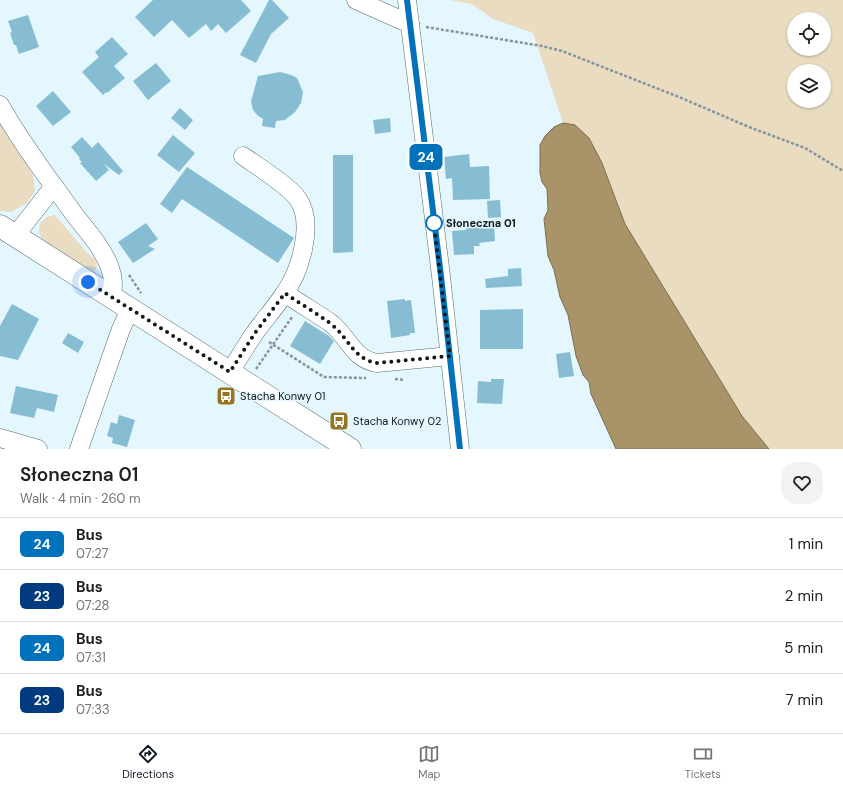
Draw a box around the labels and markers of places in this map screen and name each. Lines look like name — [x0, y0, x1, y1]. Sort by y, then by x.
marker: Słoneczna 01 — [425, 214, 443, 232]
place label: Słoneczna 01 — [446, 216, 516, 230]
bus stop icon: Stacha Konwy 01 — [215, 385, 237, 407]
place label: Stacha Konwy 01 — [240, 389, 326, 403]
bus stop icon: Stacha Konwy 02 — [328, 410, 350, 432]
place label: Stacha Konwy 02 — [353, 414, 441, 428]

